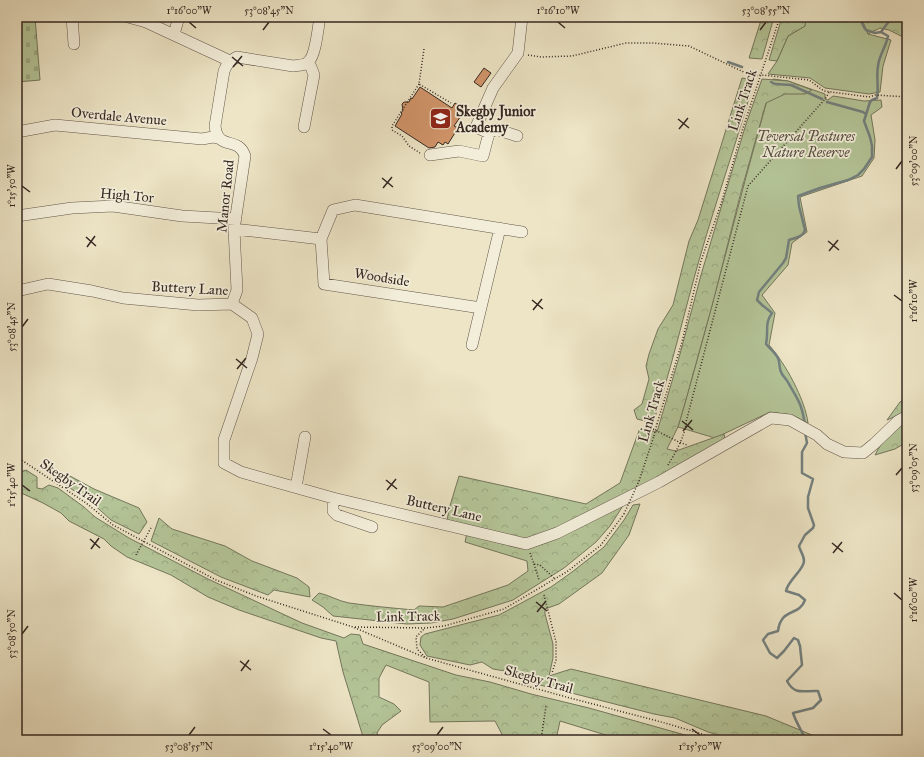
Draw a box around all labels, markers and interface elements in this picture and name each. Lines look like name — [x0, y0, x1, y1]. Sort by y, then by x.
text: 1°16'00"W — [167, 5, 212, 17]
text: 53°08'45"N — [244, 5, 294, 17]
text: 1°16'10"W — [537, 5, 580, 17]
text: 53°08'55"N — [742, 5, 791, 17]
street label: Link Track — [724, 67, 761, 133]
place label: Skegby Junior Academy — [455, 103, 536, 137]
street label: Overdale Avenue — [70, 104, 168, 129]
school or university icon: Skegby Junior Academy — [427, 106, 453, 132]
park label: Teversal Pastures Nature Reserve — [757, 128, 856, 161]
text: 53°09'00"N — [908, 135, 920, 186]
street label: Manor Road — [213, 159, 238, 233]
text: 1°15'50"W — [6, 164, 18, 208]
street label: High Tor — [99, 185, 155, 206]
street label: Woodside — [353, 265, 411, 290]
street label: Buttery Lane — [151, 278, 229, 299]
text: 1°16'10"W — [908, 279, 920, 322]
text: 53°08'45"N — [6, 302, 18, 352]
street label: Link Track — [634, 378, 669, 444]
text: 53°09'05"N — [908, 443, 920, 493]
street label: Skegby Trail — [37, 455, 105, 510]
text: 1°15'40"W — [6, 462, 18, 507]
street label: Buttery Lane — [404, 492, 483, 525]
text: 1°16'00"W — [908, 577, 920, 622]
street label: Link Track — [376, 607, 441, 626]
text: 53°08'50"N — [6, 609, 18, 659]
street label: Skegby Trail — [502, 662, 576, 697]
text: 53°08'55"N — [165, 741, 214, 753]
text: 1°15'40"W — [309, 741, 354, 753]
text: 53°09'00"N — [412, 741, 463, 753]
text: 1°15'50"W — [678, 741, 722, 753]

